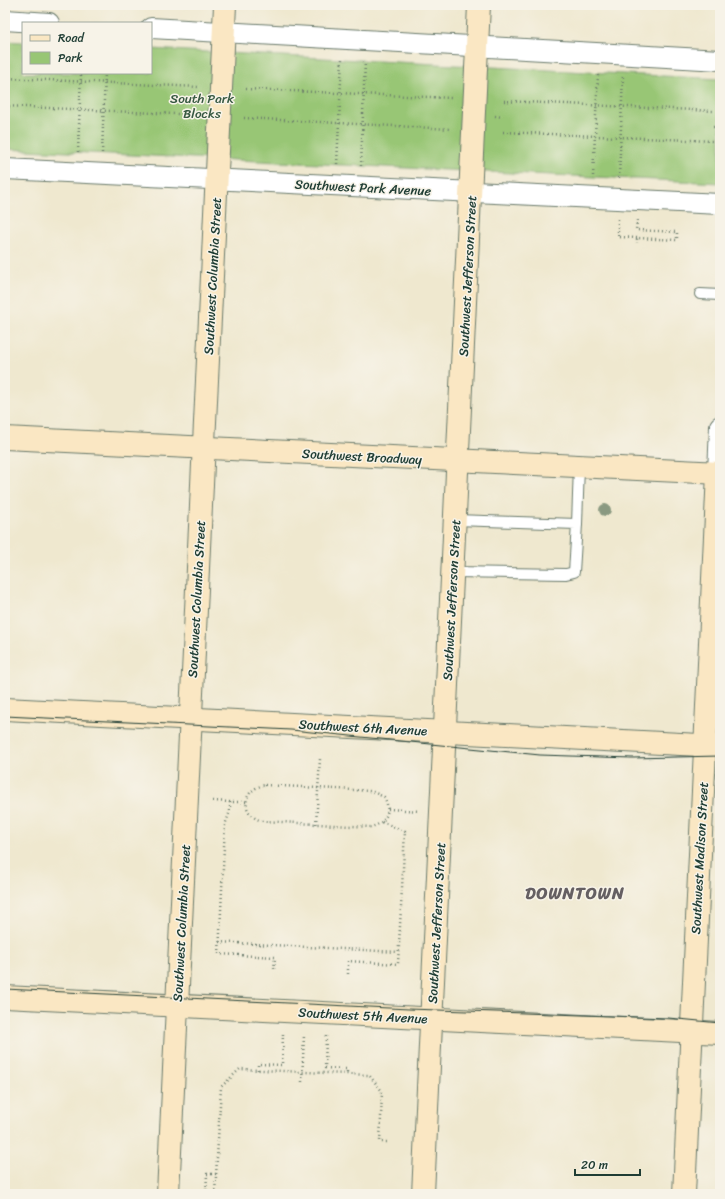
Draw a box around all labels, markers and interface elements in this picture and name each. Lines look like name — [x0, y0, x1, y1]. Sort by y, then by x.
legend — [22, 22, 152, 74]
text: Road — [58, 27, 85, 49]
text: Park — [58, 47, 83, 69]
park label: South Park Blocks — [170, 87, 234, 125]
street label: Southwest Park Avenue — [294, 172, 432, 203]
street label: Southwest Jefferson Street — [452, 195, 483, 357]
street label: Southwest Columbia Street — [197, 196, 228, 355]
street label: Southwest Broadway — [301, 442, 423, 471]
street label: Southwest Columbia Street — [181, 519, 212, 678]
street label: Southwest Jefferson Street — [436, 519, 467, 681]
street label: Southwest 6th Avenue — [298, 713, 428, 742]
street label: Southwest Madison Street — [684, 781, 715, 935]
street label: Southwest Jefferson Street — [421, 842, 452, 1004]
street label: Southwest Columbia Street — [166, 843, 197, 1002]
district label: DOWNTOWN — [525, 878, 625, 908]
street label: Southwest 5th Avenue — [298, 1001, 428, 1030]
scale bar — [575, 1151, 640, 1177]
text: 20 m — [581, 1154, 608, 1176]

